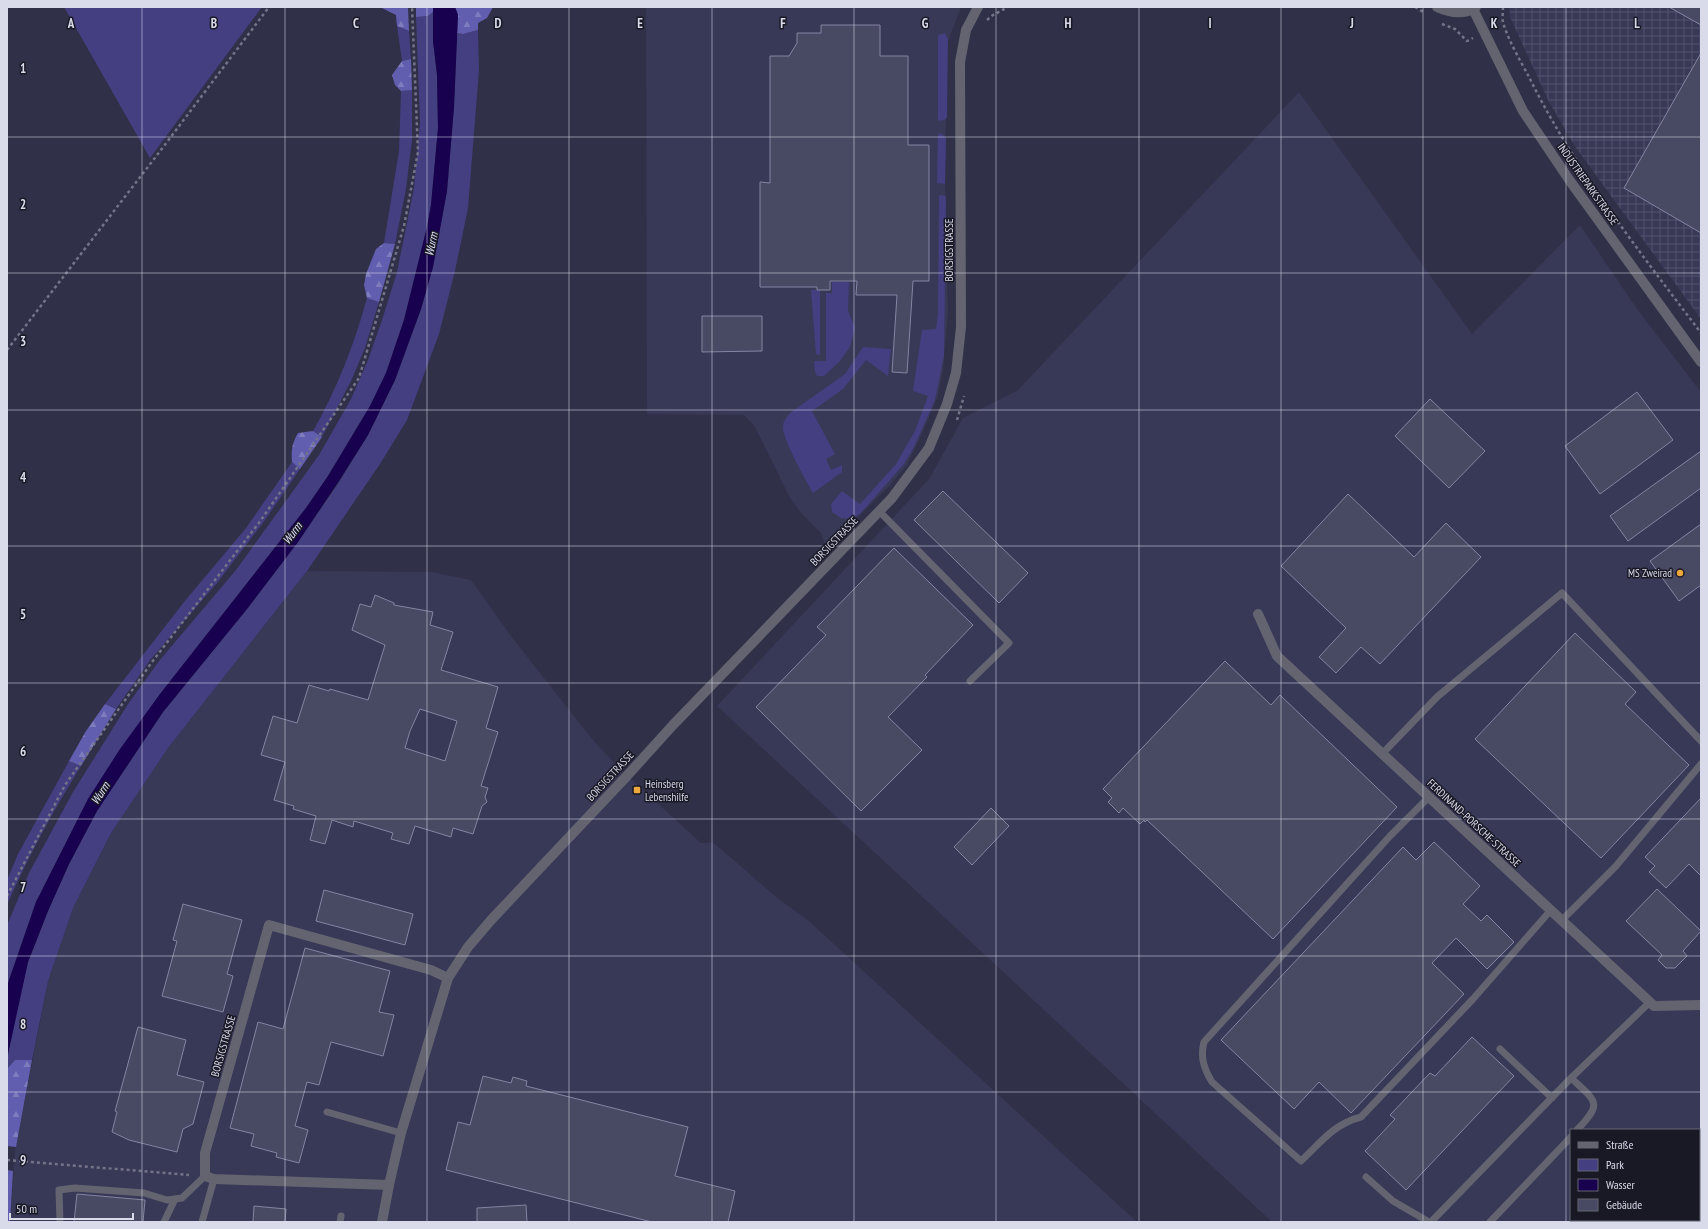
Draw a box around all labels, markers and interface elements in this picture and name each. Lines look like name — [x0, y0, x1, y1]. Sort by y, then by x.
text: A — [67, 15, 75, 32]
text: B — [211, 15, 217, 32]
text: C — [353, 15, 359, 32]
text: D — [495, 15, 502, 32]
text: E — [637, 15, 643, 32]
text: F — [780, 15, 786, 32]
text: G — [922, 15, 929, 32]
text: H — [1065, 15, 1072, 32]
text: I — [1208, 15, 1212, 32]
text: J — [1349, 15, 1354, 32]
text: K — [1491, 15, 1498, 32]
text: L — [1634, 15, 1640, 32]
text: 1 — [20, 60, 26, 77]
street label: INDUSTRIEPARKSTRASSE — [1555, 140, 1622, 228]
text: 2 — [20, 196, 26, 213]
street label: BORSIGSTRASSE — [942, 218, 956, 282]
water label: Wurm — [421, 229, 441, 257]
text: 3 — [20, 333, 26, 350]
text: 4 — [20, 469, 27, 486]
street label: BORSIGSTRASSE — [807, 513, 861, 569]
water label: Wurm — [279, 518, 306, 547]
place label: MS Zweirad — [1628, 566, 1672, 580]
marker: MS Zweirad — [1675, 568, 1685, 578]
text: 5 — [20, 606, 26, 623]
text: 6 — [20, 743, 26, 760]
street label: BORSIGSTRASSE — [583, 748, 637, 804]
street label: FERDINAND-PORSCHE-STRASSE — [1424, 776, 1524, 870]
place label: Heinsberg Lebenshilfe — [645, 777, 689, 804]
water label: Wurm — [87, 778, 113, 807]
marker: Heinsberg Lebenshilfe — [632, 785, 642, 795]
text: 7 — [20, 879, 26, 896]
street label: BORSIGSTRASSE — [208, 1013, 239, 1078]
text: 8 — [20, 1016, 26, 1033]
legend — [1570, 1129, 1700, 1221]
text: Straße — [1606, 1137, 1633, 1152]
text: 9 — [20, 1152, 26, 1169]
text: Park — [1606, 1157, 1624, 1172]
text: Wasser — [1606, 1177, 1636, 1192]
scale bar — [10, 1195, 133, 1221]
text: Gebäude — [1606, 1197, 1642, 1212]
text: 50 m — [16, 1201, 37, 1216]

